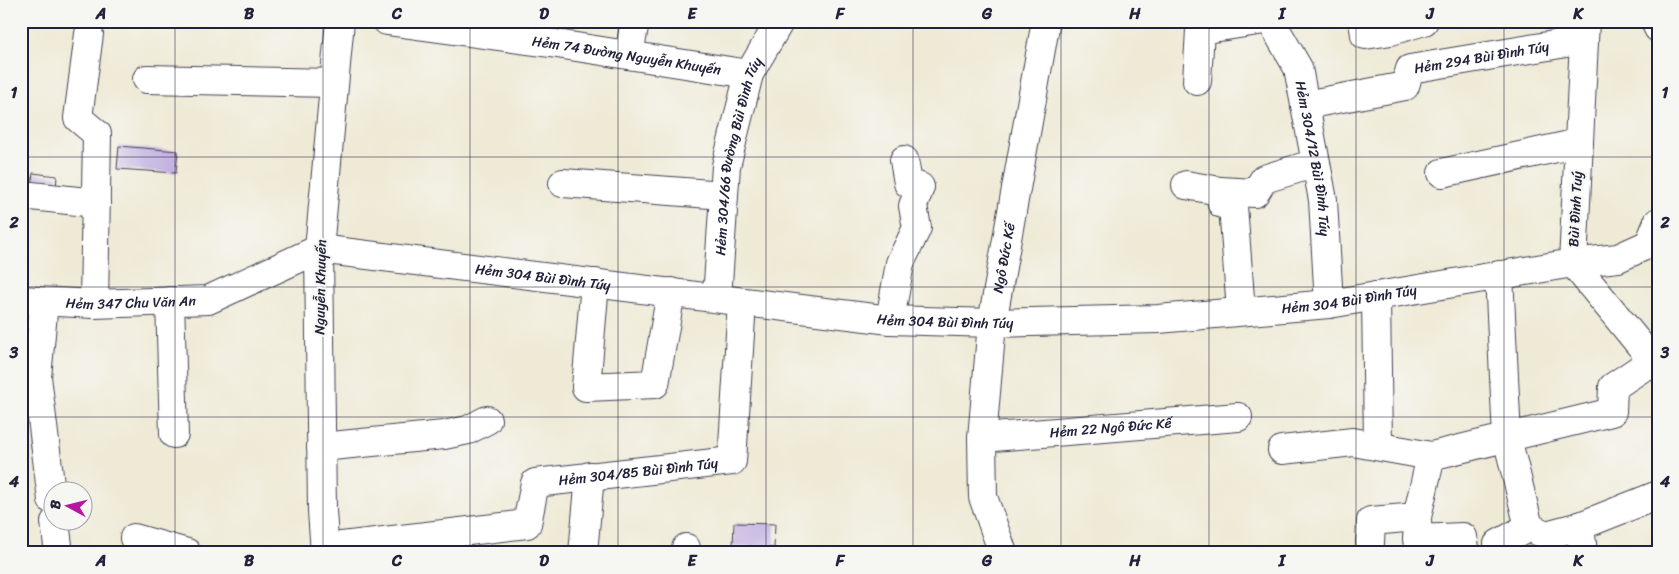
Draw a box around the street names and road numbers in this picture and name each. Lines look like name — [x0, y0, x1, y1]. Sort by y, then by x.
street label: Hẻm 74 Đường Nguyễn Khuyến — [531, 29, 723, 83]
street label: Hẻm 294 Bùi Đình Túy — [1412, 34, 1552, 81]
street label: Hẻm 304/66 Đường Bùi Đình Túy — [708, 51, 770, 256]
street label: Hẻm 304/12 Bùi Đình Túy — [1288, 79, 1337, 238]
street label: Bùi Đình Tuý — [1561, 170, 1590, 248]
street label: Ngô Đức Kế — [986, 218, 1023, 295]
street label: Nguyễn Khuyến — [307, 239, 334, 335]
street label: Hẻm 304 Bùi Đình Túy — [474, 257, 613, 298]
street label: Hẻm 304 Bùi Đình Túy — [1280, 277, 1419, 321]
street label: Hẻm 347 Chu Văn An — [65, 288, 197, 317]
street label: Hẻm 304 Bùi Đình Túy — [876, 306, 1015, 336]
street label: Hẻm 22 Ngô Đức Kế — [1049, 410, 1175, 445]
street label: Hẻm 304/85 Bùi Đình Túy — [557, 451, 720, 493]

